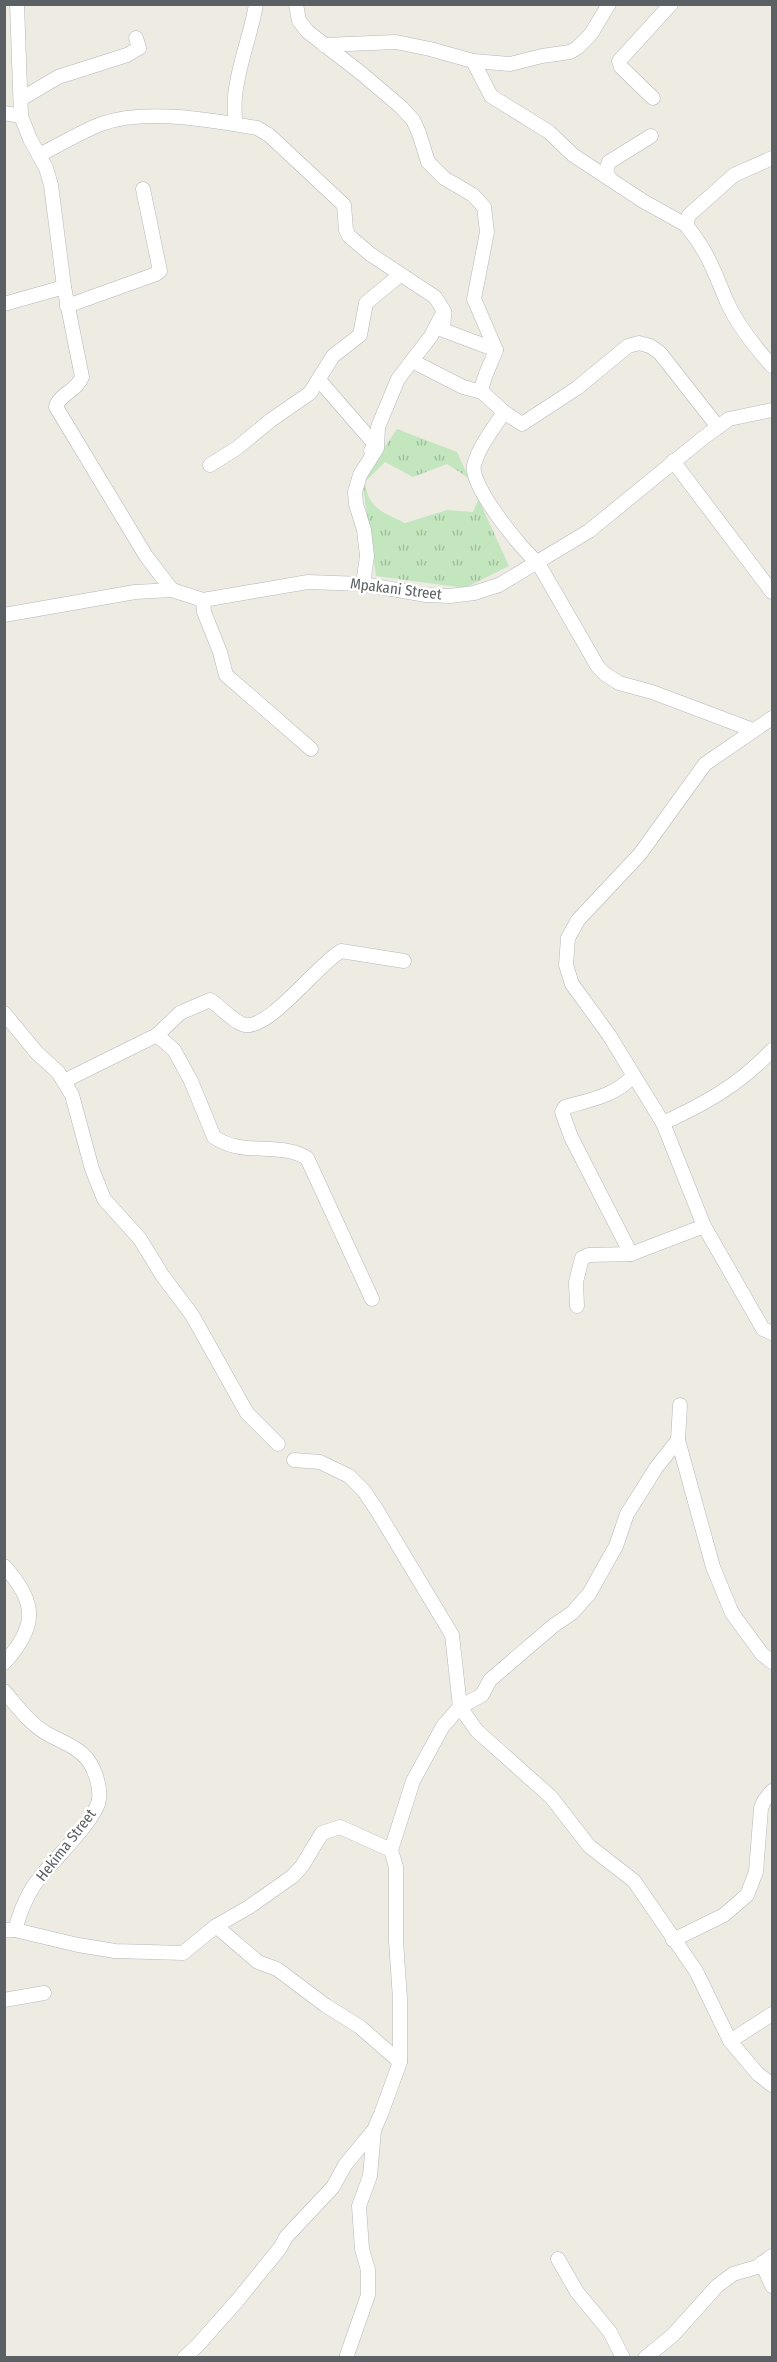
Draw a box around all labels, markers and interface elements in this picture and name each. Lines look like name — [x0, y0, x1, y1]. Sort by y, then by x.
street label: Mpakani Street — [349, 574, 443, 604]
street label: Hekima Street — [32, 1805, 100, 1885]

